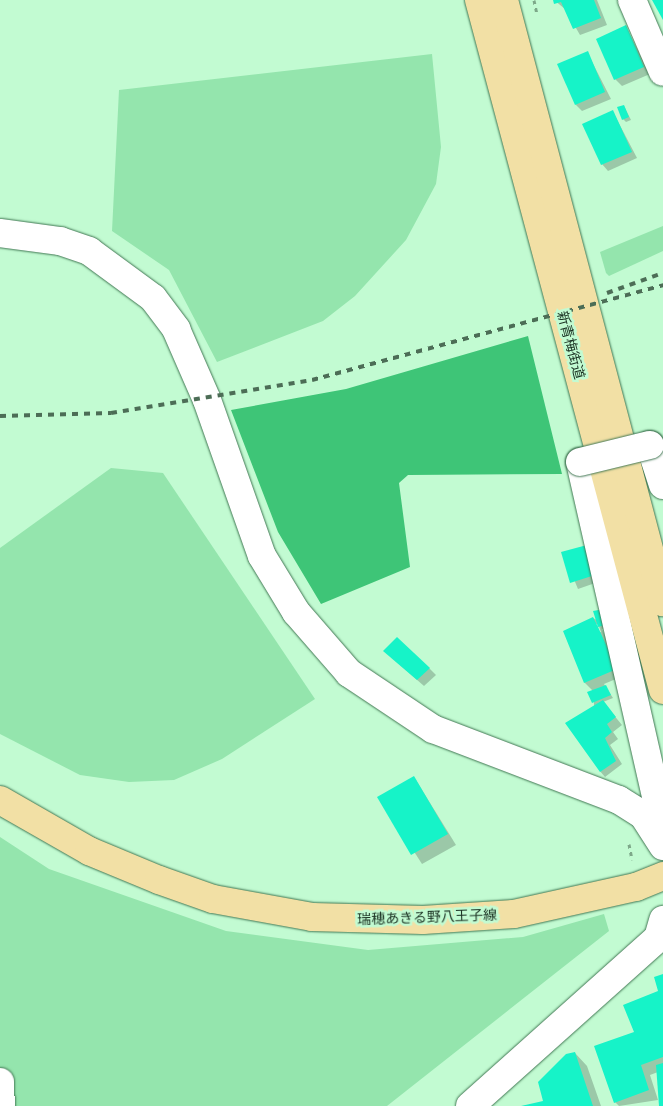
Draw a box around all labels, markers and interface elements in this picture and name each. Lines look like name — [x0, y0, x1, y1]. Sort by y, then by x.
street label: 新青梅街道 — [554, 309, 588, 381]
street label: 瑞穂あきる野八王子線 — [357, 906, 497, 928]

